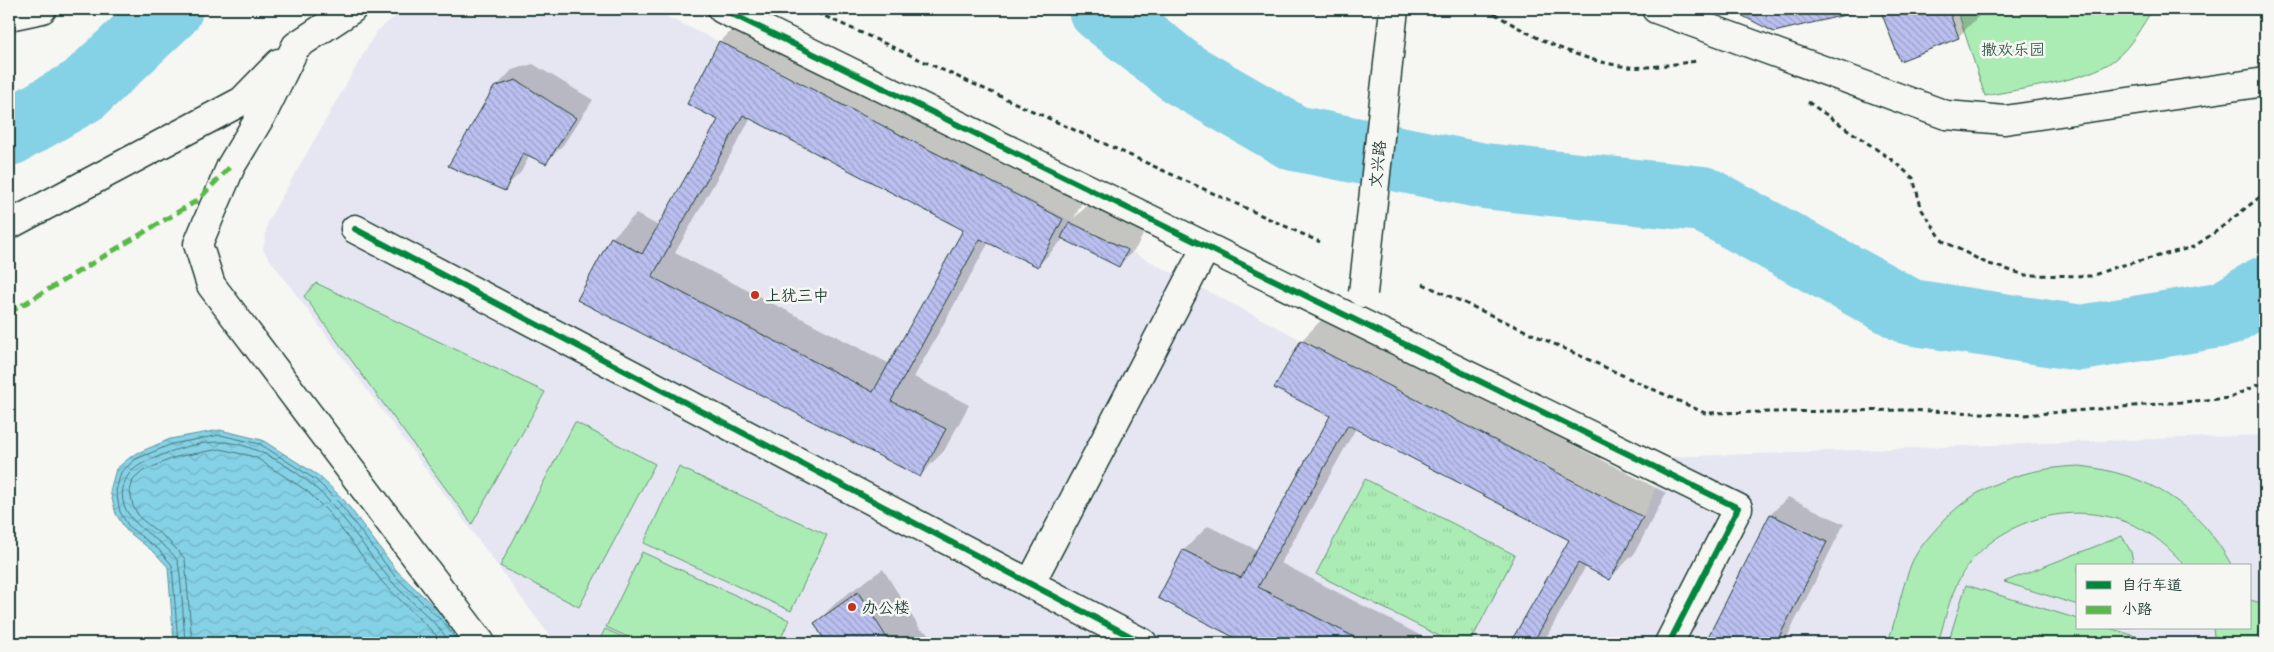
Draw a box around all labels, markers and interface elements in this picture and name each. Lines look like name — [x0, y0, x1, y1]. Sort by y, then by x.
park label: 撒欢乐园 — [1981, 35, 2045, 64]
street label: 文兴路 — [1361, 139, 1394, 189]
place label: 上犹三中 — [765, 281, 829, 310]
marker: 上犹三中 — [749, 289, 761, 301]
legend — [2076, 564, 2252, 630]
text: 自行车道 — [2122, 572, 2182, 598]
place label: 办公楼 — [862, 593, 910, 622]
text: 小路 — [2122, 596, 2152, 622]
marker: 办公楼 — [846, 601, 858, 613]

